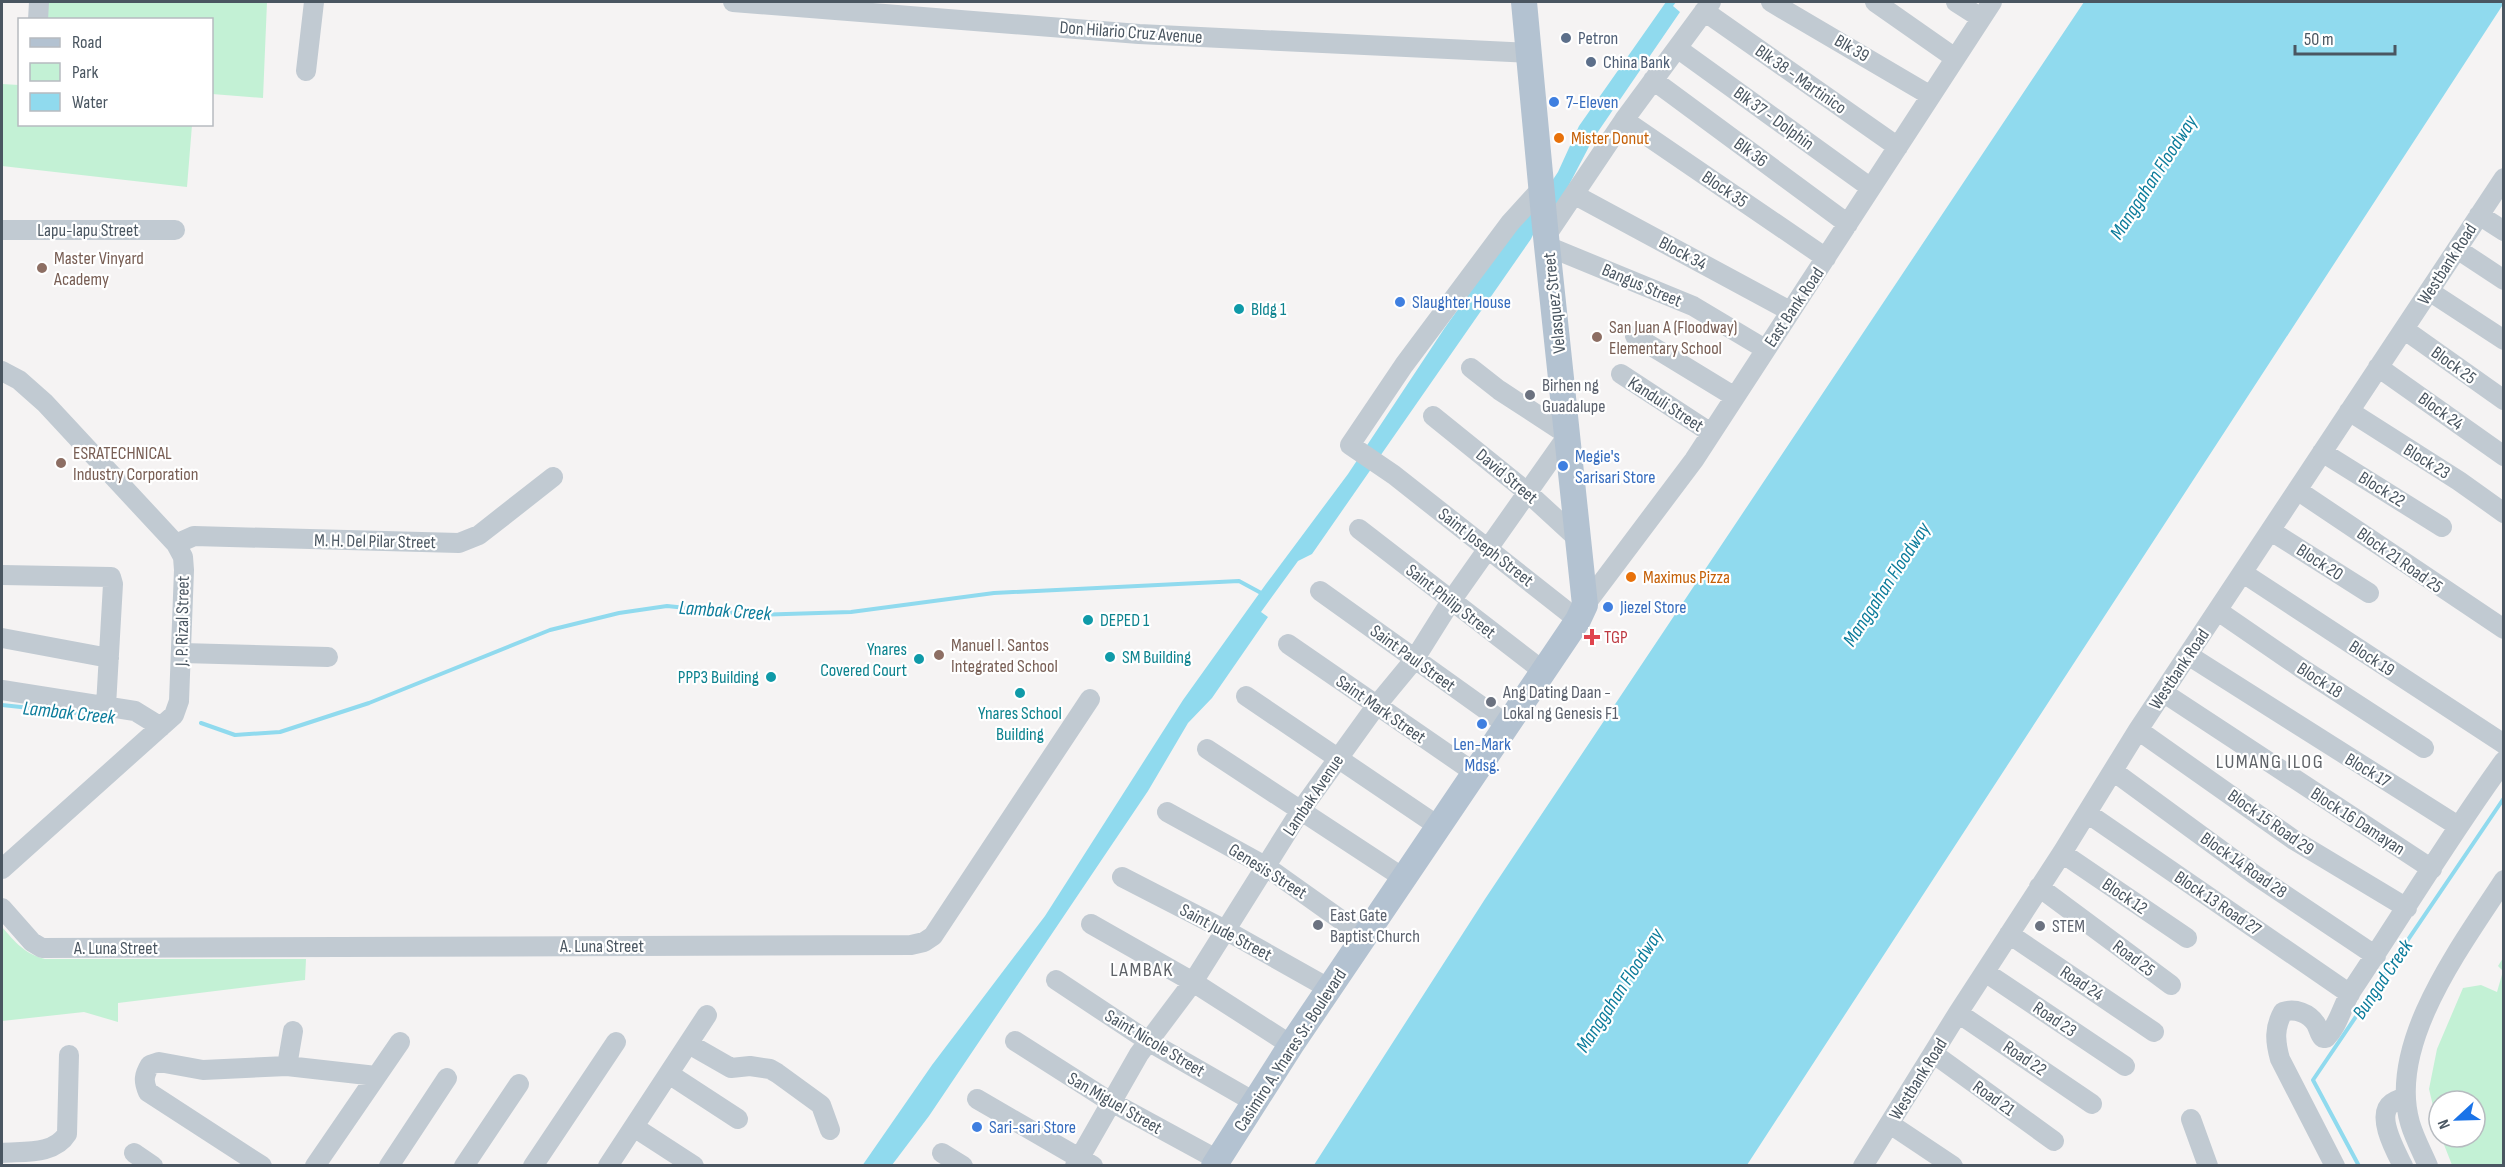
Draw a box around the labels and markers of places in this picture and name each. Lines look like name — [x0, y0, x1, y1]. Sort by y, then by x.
place label: Petron — [1578, 28, 1618, 49]
marker: Petron — [1559, 31, 1573, 45]
place label: China Bank — [1603, 52, 1670, 73]
marker: China Bank — [1584, 55, 1598, 69]
place label: 7-Eleven — [1566, 92, 1619, 113]
marker: 7-Eleven — [1547, 95, 1561, 109]
place label: Mister Donut — [1571, 128, 1650, 149]
marker: Mister Donut — [1552, 131, 1566, 145]
place label: Master Vinyard Academy — [53, 248, 144, 290]
marker: Master Vinyard Academy — [35, 261, 49, 275]
place label: Slaughter House — [1412, 292, 1511, 313]
marker: Slaughter House — [1393, 295, 1407, 309]
place label: Bldg 1 — [1251, 299, 1287, 320]
marker: Bldg 1 — [1232, 302, 1246, 316]
place label: San Juan A (Floodway) Elementary School — [1609, 317, 1738, 359]
marker: San Juan A (Floodway) Elementary School — [1590, 330, 1604, 344]
place label: Birhen ng Guadalupe — [1542, 375, 1605, 417]
marker: Birhen ng Guadalupe — [1523, 388, 1537, 402]
place label: ESRATECHNICAL Industry Corporation — [73, 443, 198, 485]
place label: Megie's Sarisari Store — [1575, 446, 1655, 488]
marker: ESRATECHNICAL Industry Corporation — [54, 456, 68, 470]
marker: Megie's Sarisari Store — [1556, 459, 1570, 473]
place label: Maximus Pizza — [1643, 567, 1730, 588]
marker: Maximus Pizza — [1624, 570, 1638, 584]
place label: Jiezel Store — [1619, 597, 1687, 618]
marker: Jiezel Store — [1601, 600, 1615, 614]
place label: DEPED 1 — [1100, 610, 1150, 631]
marker: DEPED 1 — [1081, 613, 1095, 627]
place label: TGP — [1604, 627, 1628, 648]
marker: TGP — [1585, 630, 1599, 644]
place label: Manuel I. Santos Integrated School — [951, 635, 1058, 677]
place label: Ynares Covered Court — [820, 639, 908, 681]
place label: SM Building — [1122, 647, 1191, 668]
marker: Manuel I. Santos Integrated School — [932, 648, 946, 662]
marker: SM Building — [1103, 650, 1117, 664]
marker: Ynares Covered Court — [912, 652, 926, 666]
place label: PPP3 Building — [678, 667, 759, 688]
marker: PPP3 Building — [764, 670, 778, 684]
place label: Ang Dating Daan - Lokal ng Genesis F1 — [1502, 682, 1619, 724]
marker: Ynares School Building — [1013, 686, 1027, 700]
marker: Ang Dating Daan - Lokal ng Genesis F1 — [1484, 695, 1498, 709]
place label: Ynares School Building — [978, 703, 1062, 745]
marker: Len-Mark Mdsg. — [1475, 717, 1489, 731]
place label: Len-Mark Mdsg. — [1453, 734, 1511, 776]
place label: East Gate Baptist Church — [1330, 905, 1420, 947]
place label: STEM — [2052, 916, 2085, 937]
marker: East Gate Baptist Church — [1311, 918, 1325, 932]
marker: STEM — [2033, 919, 2047, 933]
place label: Sari-sari Store — [989, 1117, 1076, 1138]
marker: Sari-sari Store — [970, 1120, 984, 1134]

